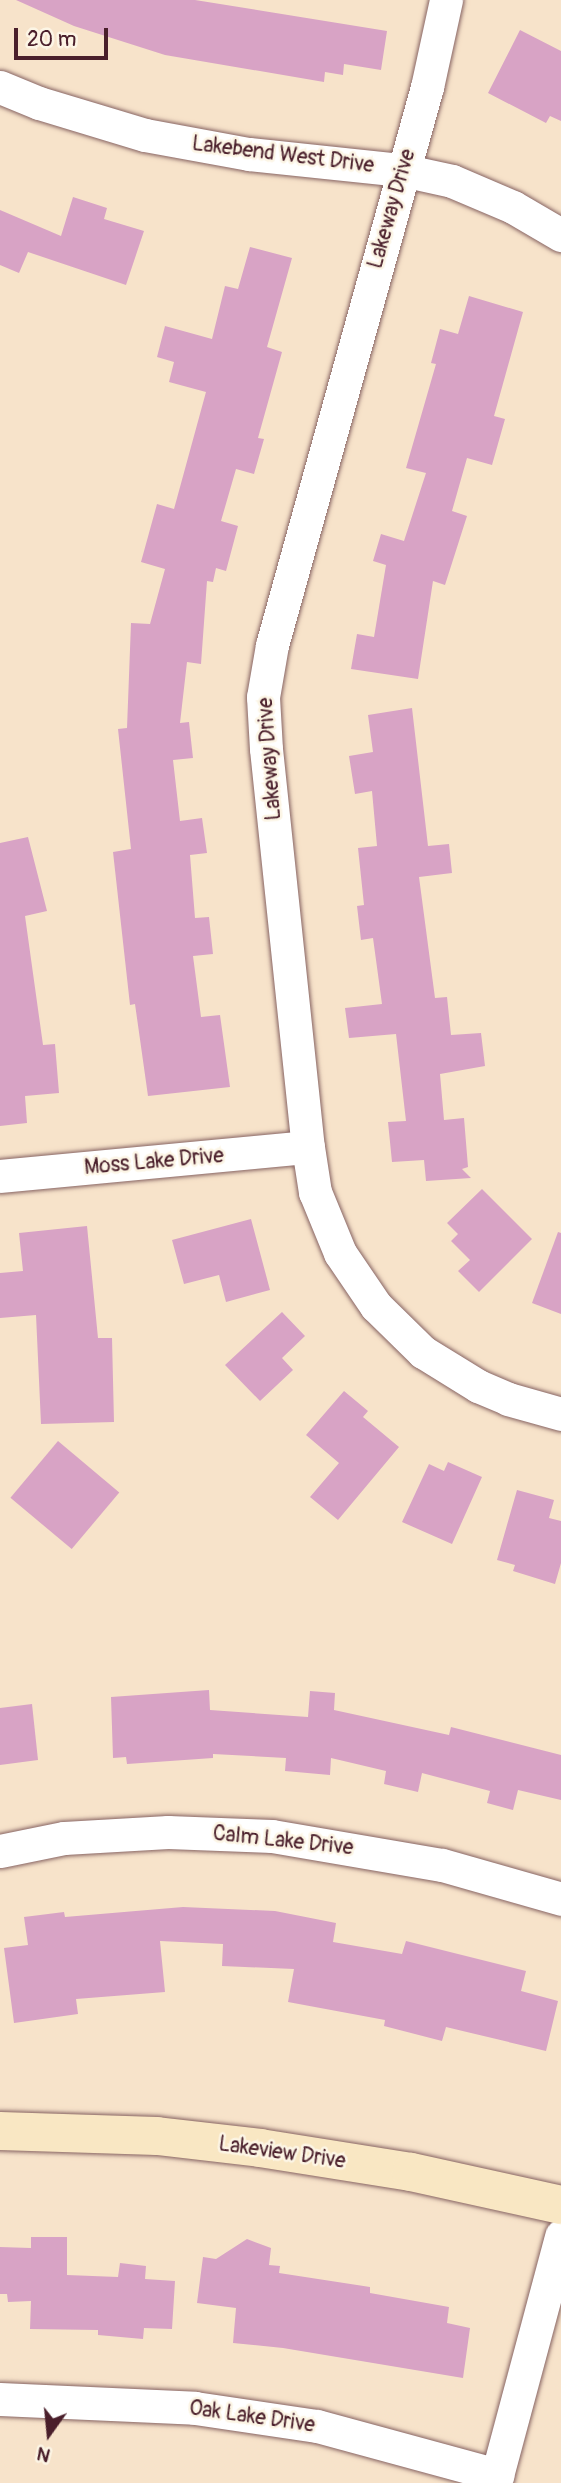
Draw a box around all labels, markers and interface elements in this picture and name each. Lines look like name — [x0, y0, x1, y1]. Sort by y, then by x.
scale bar — [18, 14, 112, 58]
text: 20 m — [27, 26, 76, 53]
street label: Lakebend West Drive — [191, 131, 375, 179]
street label: Lakeway Drive — [363, 146, 421, 272]
street label: Lakeway Drive — [253, 697, 287, 821]
street label: Moss Lake Drive — [83, 1143, 225, 1181]
street label: Calm Lake Drive — [212, 1821, 354, 1861]
street label: Lakeview Drive — [217, 2132, 347, 2174]
street label: Oak Lake Drive — [188, 2396, 316, 2438]
north arrow — [14, 2399, 84, 2469]
text: N — [34, 2441, 53, 2468]

